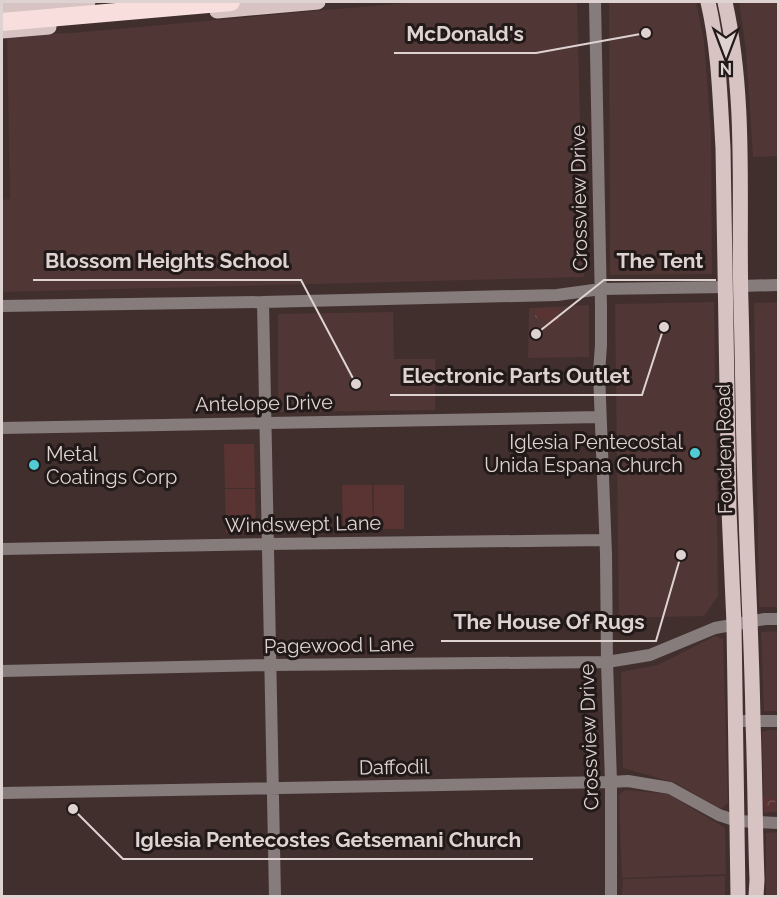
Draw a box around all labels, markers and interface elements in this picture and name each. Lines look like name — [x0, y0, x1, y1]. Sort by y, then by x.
callout: McDonald's — [394, 14, 536, 53]
text: McDonald's — [406, 21, 524, 46]
north arrow — [696, 24, 756, 84]
text: N — [720, 59, 732, 78]
street label: Crossview Drive — [566, 124, 592, 271]
callout: Blossom Heights School — [33, 241, 301, 280]
callout: The Tent — [604, 241, 716, 280]
text: Blossom Heights School — [45, 248, 289, 273]
text: The Tent — [617, 248, 703, 273]
callout: Electronic Parts Outlet — [390, 356, 642, 395]
text: Electronic Parts Outlet — [402, 363, 630, 388]
street label: Fondren Road — [711, 384, 737, 514]
street label: Antelope Drive — [195, 390, 333, 416]
place label: Iglesia Pentecostal Unida Espana Church — [484, 430, 684, 477]
place label: Metal Coatings Corp — [46, 442, 177, 489]
marker: Iglesia Pentecostal Unida Espana Church — [688, 446, 702, 460]
marker: Metal Coatings Corp — [27, 458, 41, 472]
street label: Windswept Lane — [225, 511, 382, 537]
callout: The House Of Rugs — [441, 602, 656, 641]
text: The House Of Rugs — [453, 609, 645, 634]
street label: Pagewood Lane — [264, 632, 415, 658]
street label: Crossview Drive — [574, 663, 604, 811]
street label: Daffodil — [359, 754, 430, 780]
callout: Iglesia Pentecostes Getsemani Church — [123, 820, 533, 859]
text: Iglesia Pentecostes Getsemani Church — [135, 827, 521, 852]

